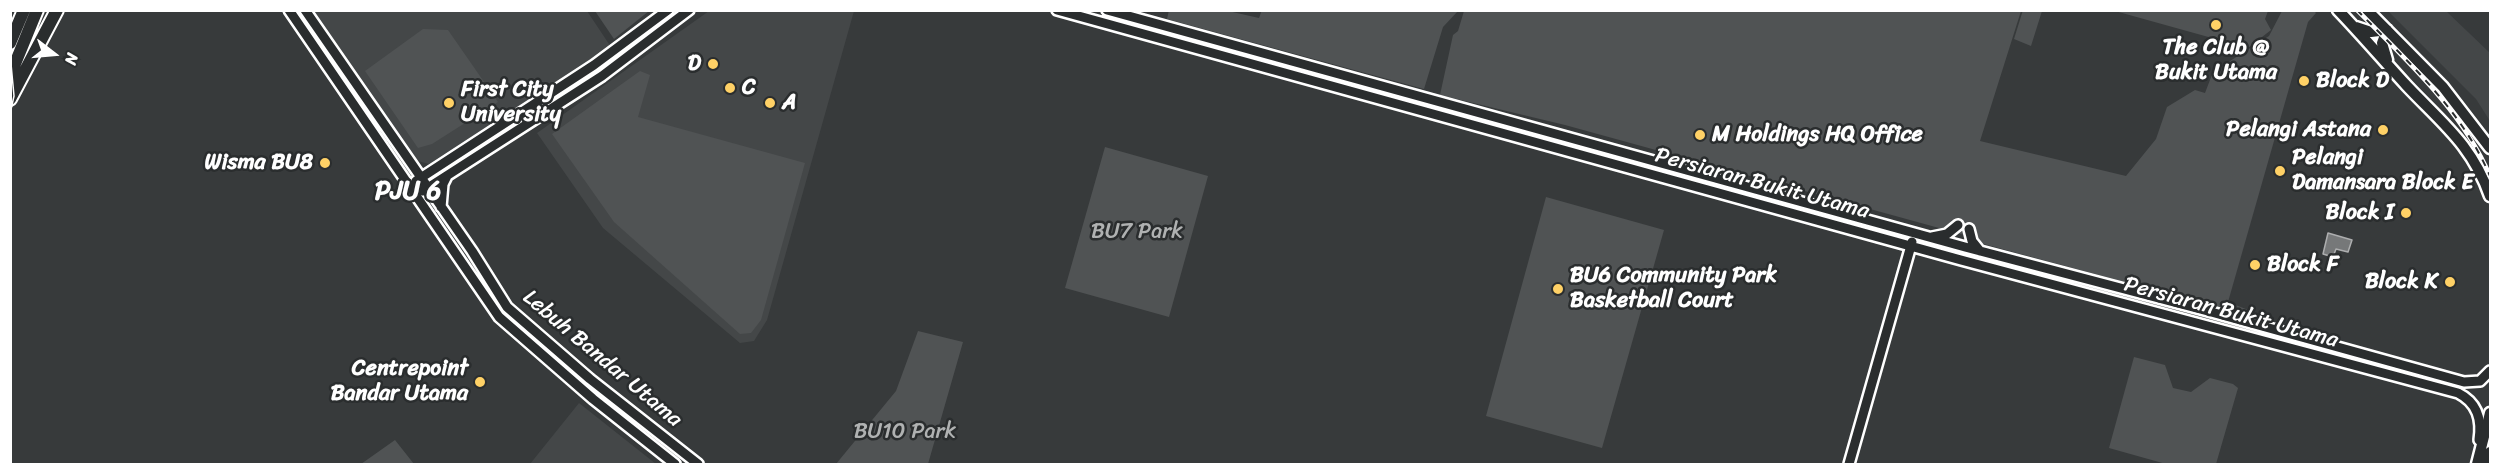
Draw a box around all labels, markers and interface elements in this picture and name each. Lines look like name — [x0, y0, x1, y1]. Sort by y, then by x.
marker: The Club @ Bukit Utama — [2209, 18, 2223, 32]
north arrow — [24, 24, 84, 84]
place label: The Club @ Bukit Utama — [2155, 35, 2277, 86]
text: N — [56, 50, 87, 68]
place label: D — [688, 51, 701, 77]
marker: D — [706, 57, 720, 71]
place label: Block D — [2316, 68, 2389, 94]
marker: Block D — [2297, 74, 2311, 88]
place label: C — [742, 75, 756, 101]
place label: First City University — [461, 77, 561, 128]
marker: C — [723, 81, 737, 95]
place label: A — [782, 90, 796, 116]
marker: First City University — [442, 96, 456, 110]
marker: A — [763, 96, 777, 110]
place label: Pelangi Astana — [2226, 117, 2371, 143]
place label: M Holdings HQ Office — [1712, 122, 1923, 148]
marker: Pelangi Astana — [2376, 123, 2390, 137]
marker: M Holdings HQ Office — [1693, 128, 1707, 142]
street label: Persiaran Bukit Utama — [1652, 143, 1872, 225]
place label: Pelangi Damansara Block E — [2292, 145, 2474, 196]
place label: Wisma BU8 — [204, 150, 313, 176]
marker: Wisma BU8 — [318, 156, 332, 170]
marker: Pelangi Damansara Block E — [2273, 164, 2287, 178]
district label: PJU 6 — [375, 176, 441, 208]
place label: Block I — [2326, 200, 2394, 226]
marker: Block I — [2399, 206, 2413, 220]
park label: BU7 Park — [1091, 219, 1183, 245]
place label: Block F — [2267, 252, 2339, 278]
marker: Block F — [2248, 258, 2262, 272]
place label: BU6 Community Park Basketball Court — [1570, 263, 1777, 314]
place label: Block K — [2365, 269, 2438, 295]
street label: Persiaran Bukit Utama — [2121, 272, 2341, 354]
marker: Block K — [2443, 275, 2457, 289]
marker: BU6 Community Park Basketball Court — [1551, 282, 1565, 296]
street label: Lebuh Bandar Utama — [517, 285, 687, 433]
place label: Centrepoint Bandar Utama — [331, 356, 468, 408]
marker: Centrepoint Bandar Utama — [473, 375, 487, 389]
park label: BU10 Park — [854, 419, 956, 445]

